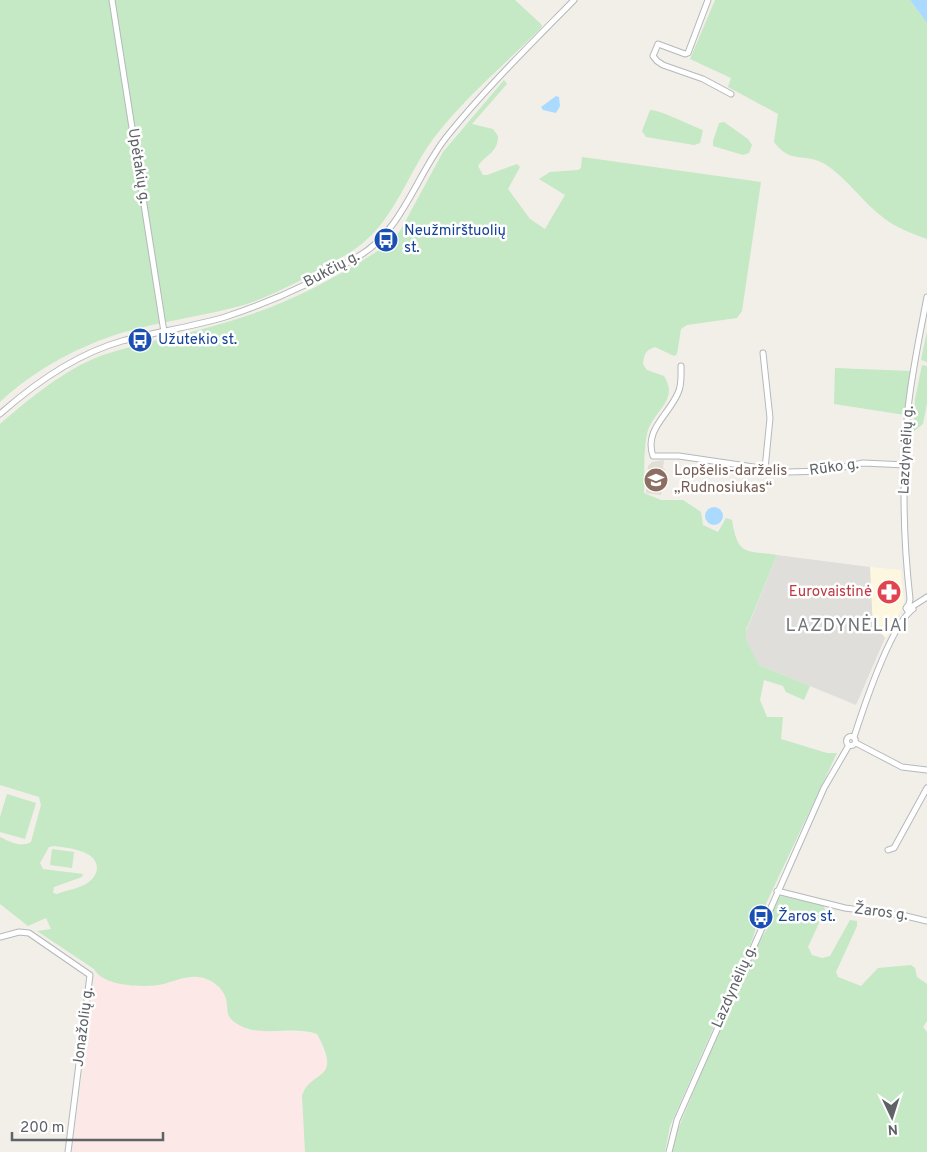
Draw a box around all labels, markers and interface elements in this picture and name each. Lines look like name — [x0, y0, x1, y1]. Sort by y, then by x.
street label: Upėtakių g. — [123, 127, 153, 205]
place label: Neužmirštuolių st. — [404, 222, 506, 258]
bus stop icon: Neužmirštuolių st. — [373, 227, 399, 253]
street label: Bukčių g. — [301, 247, 363, 293]
bus stop icon: Užutekio st. — [127, 327, 153, 353]
place label: Užutekio st. — [158, 331, 237, 350]
street label: Lazdynėlių g. — [895, 405, 919, 495]
street label: Rūko g. — [808, 455, 860, 481]
place label: Lopšelis-darželis „Rudnosiukas“ — [674, 462, 787, 498]
school or university icon: Lopšelis-darželis „Rudnosiukas“ — [643, 467, 669, 493]
pharmacy icon: Eurovaistinė — [876, 579, 902, 605]
place label: Eurovaistinė — [789, 583, 872, 602]
district label: LAZDYNĖLIAI — [786, 613, 908, 638]
street label: Žaros g. — [853, 899, 909, 926]
bus stop icon: Žaros st. — [748, 904, 774, 930]
place label: Žaros st. — [778, 907, 836, 927]
street label: Lazdynėlių g. — [708, 943, 762, 1031]
street label: Jonažolių g. — [70, 986, 98, 1068]
north arrow — [867, 1092, 917, 1142]
scale bar — [12, 1110, 164, 1142]
text: 200 m — [20, 1119, 65, 1138]
text: N — [887, 1120, 898, 1137]

